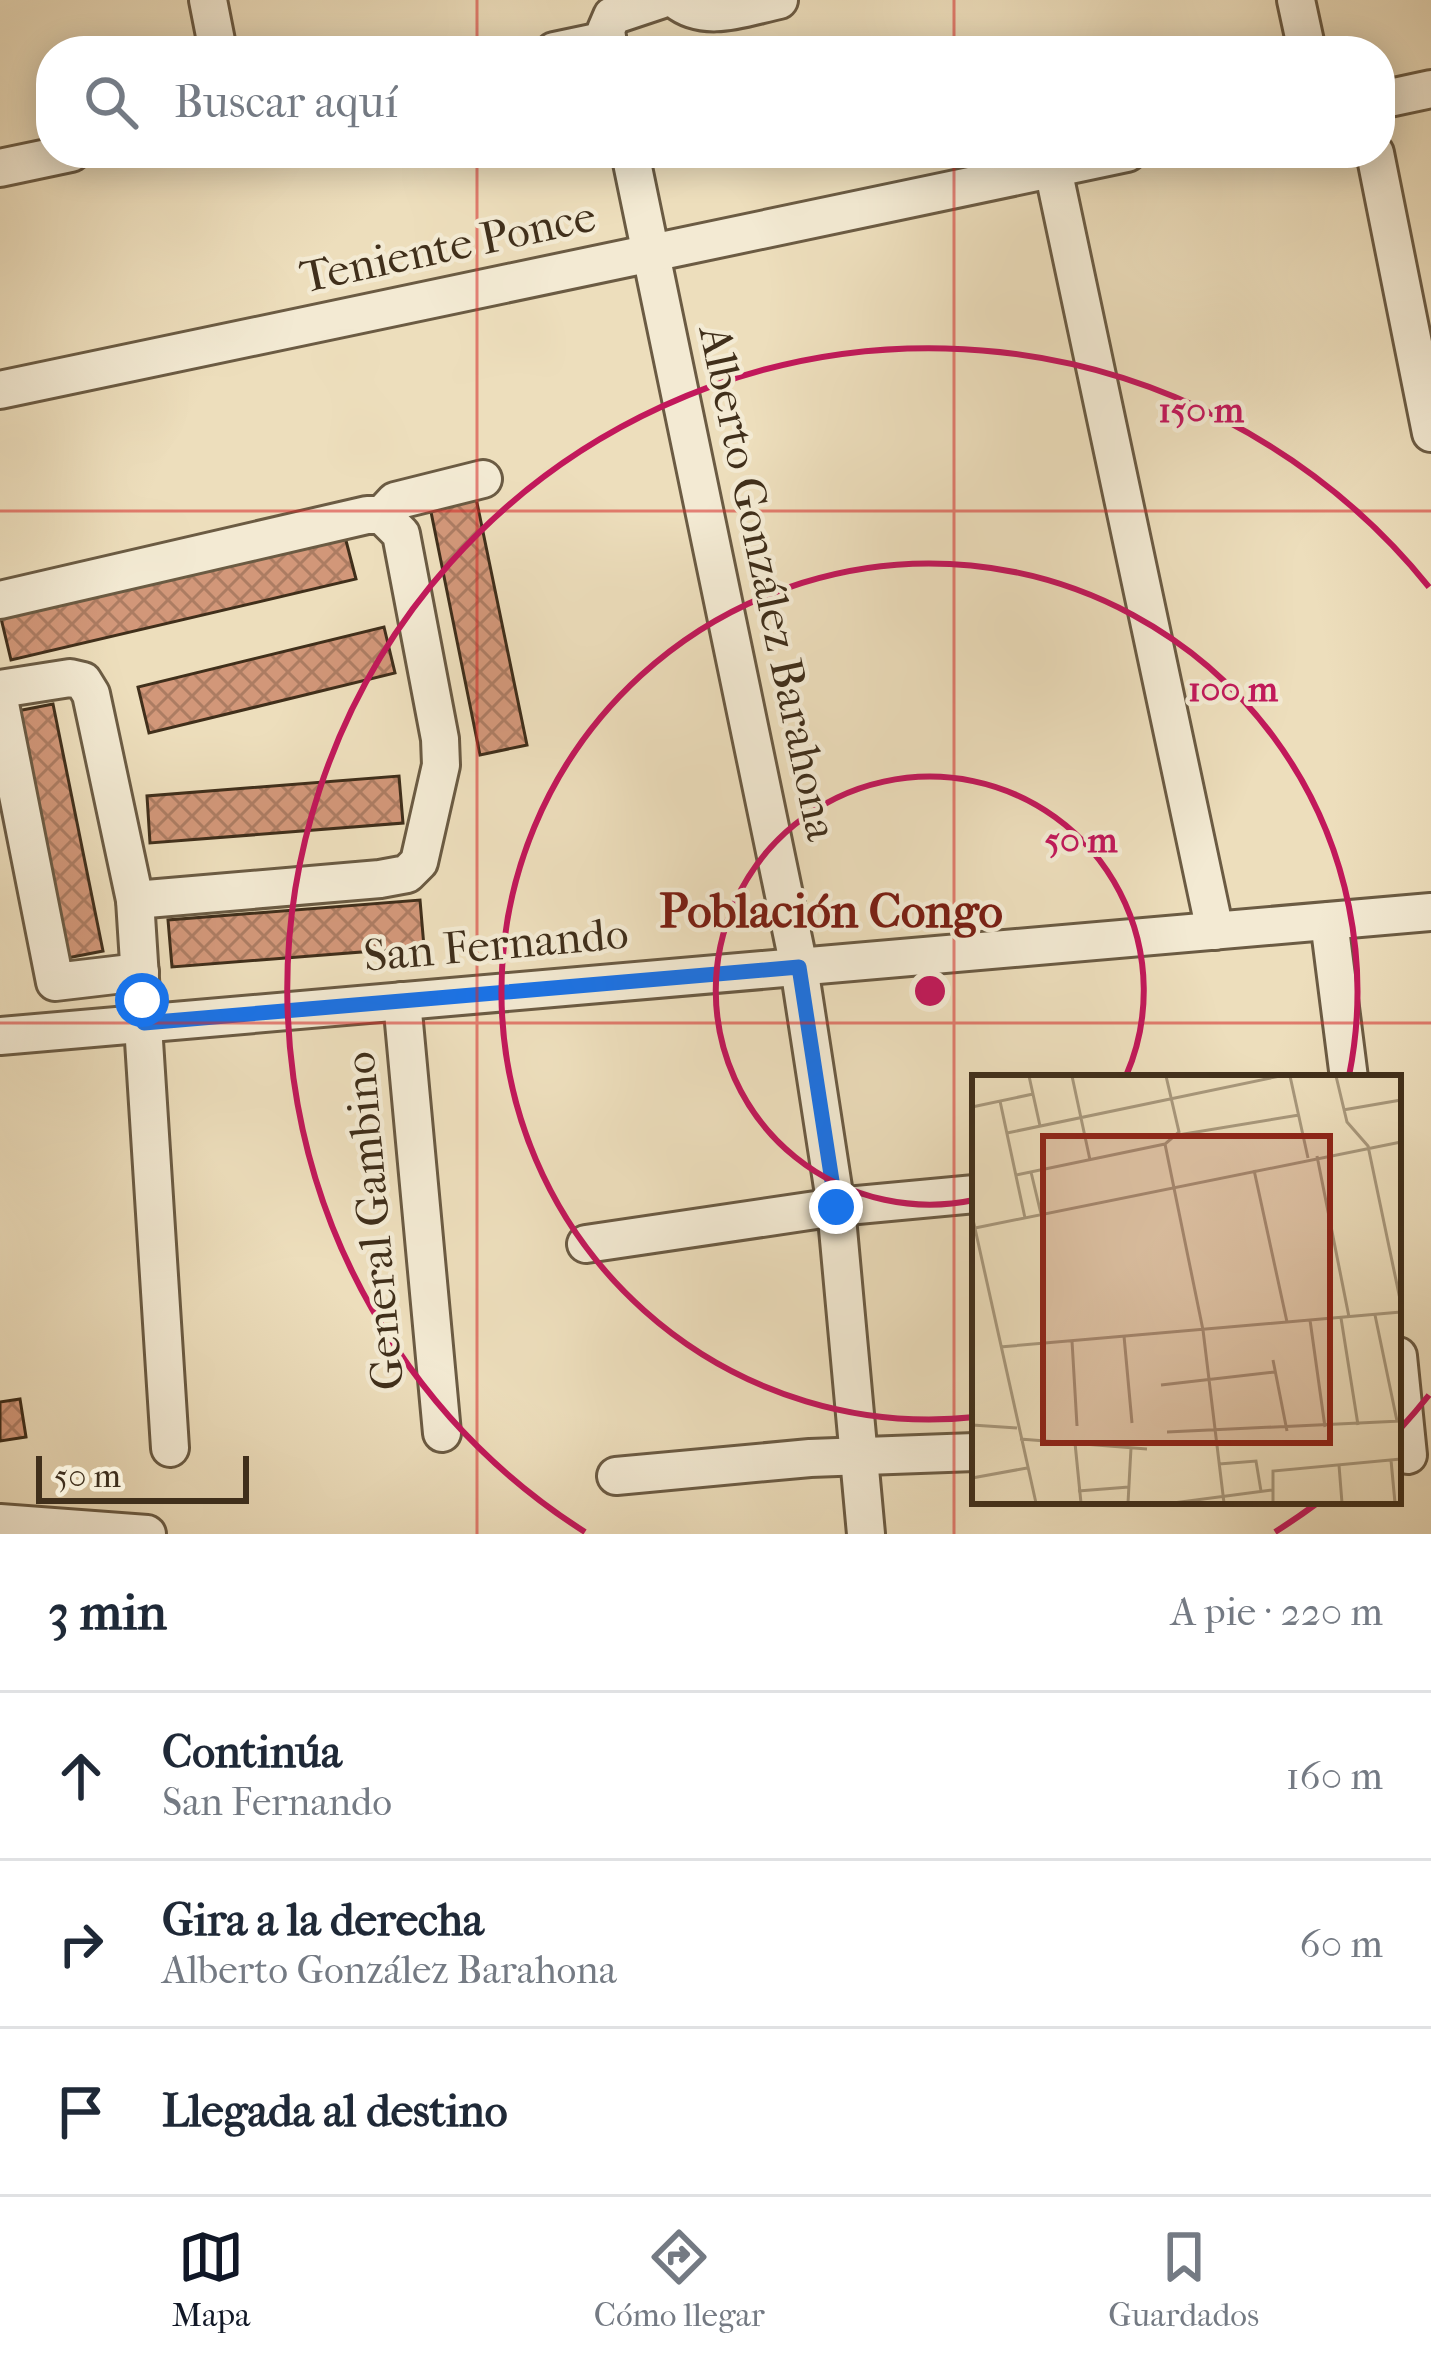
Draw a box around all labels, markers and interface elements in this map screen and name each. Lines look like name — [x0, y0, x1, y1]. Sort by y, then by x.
search box — [36, 36, 1395, 168]
icon: search — [78, 69, 144, 135]
text: Buscar aquí — [174, 76, 398, 129]
street label: Teniente Ponce — [295, 190, 601, 304]
street label: Alberto González Barahona — [687, 319, 849, 846]
text: 150 m — [1158, 389, 1245, 431]
text: 100 m — [1188, 668, 1279, 710]
text: 50 m — [1045, 819, 1119, 861]
district label: Población Congo — [659, 883, 1003, 939]
street label: San Fernando — [362, 907, 630, 983]
centre of rings — [909, 970, 951, 1012]
route start — [115, 973, 169, 1027]
street label: General Gambino — [333, 1050, 415, 1392]
inset map — [972, 1075, 1401, 1504]
route end — [809, 1180, 863, 1234]
scale bar — [36, 1450, 249, 1503]
text: 50 m — [54, 1457, 121, 1496]
text: 3 min — [48, 1582, 167, 1642]
text: A pie · 220 m — [1171, 1589, 1383, 1635]
text: Continúa — [162, 1726, 342, 1779]
icon: ahead — [48, 1743, 114, 1809]
text: 160 m — [1286, 1753, 1383, 1799]
text: San Fernando — [162, 1779, 392, 1825]
text: Gira a la derecha — [162, 1894, 484, 1947]
icon: right — [48, 1911, 114, 1977]
text: 60 m — [1300, 1921, 1383, 1967]
text: Alberto González Barahona — [162, 1947, 617, 1993]
icon: arrive — [48, 2079, 114, 2145]
text: Llegada al destino — [162, 2085, 508, 2138]
tab: Mapa — [172, 2224, 250, 2335]
tab: Cómo llegar — [594, 2224, 765, 2335]
tab: Guardados — [1108, 2224, 1259, 2335]

